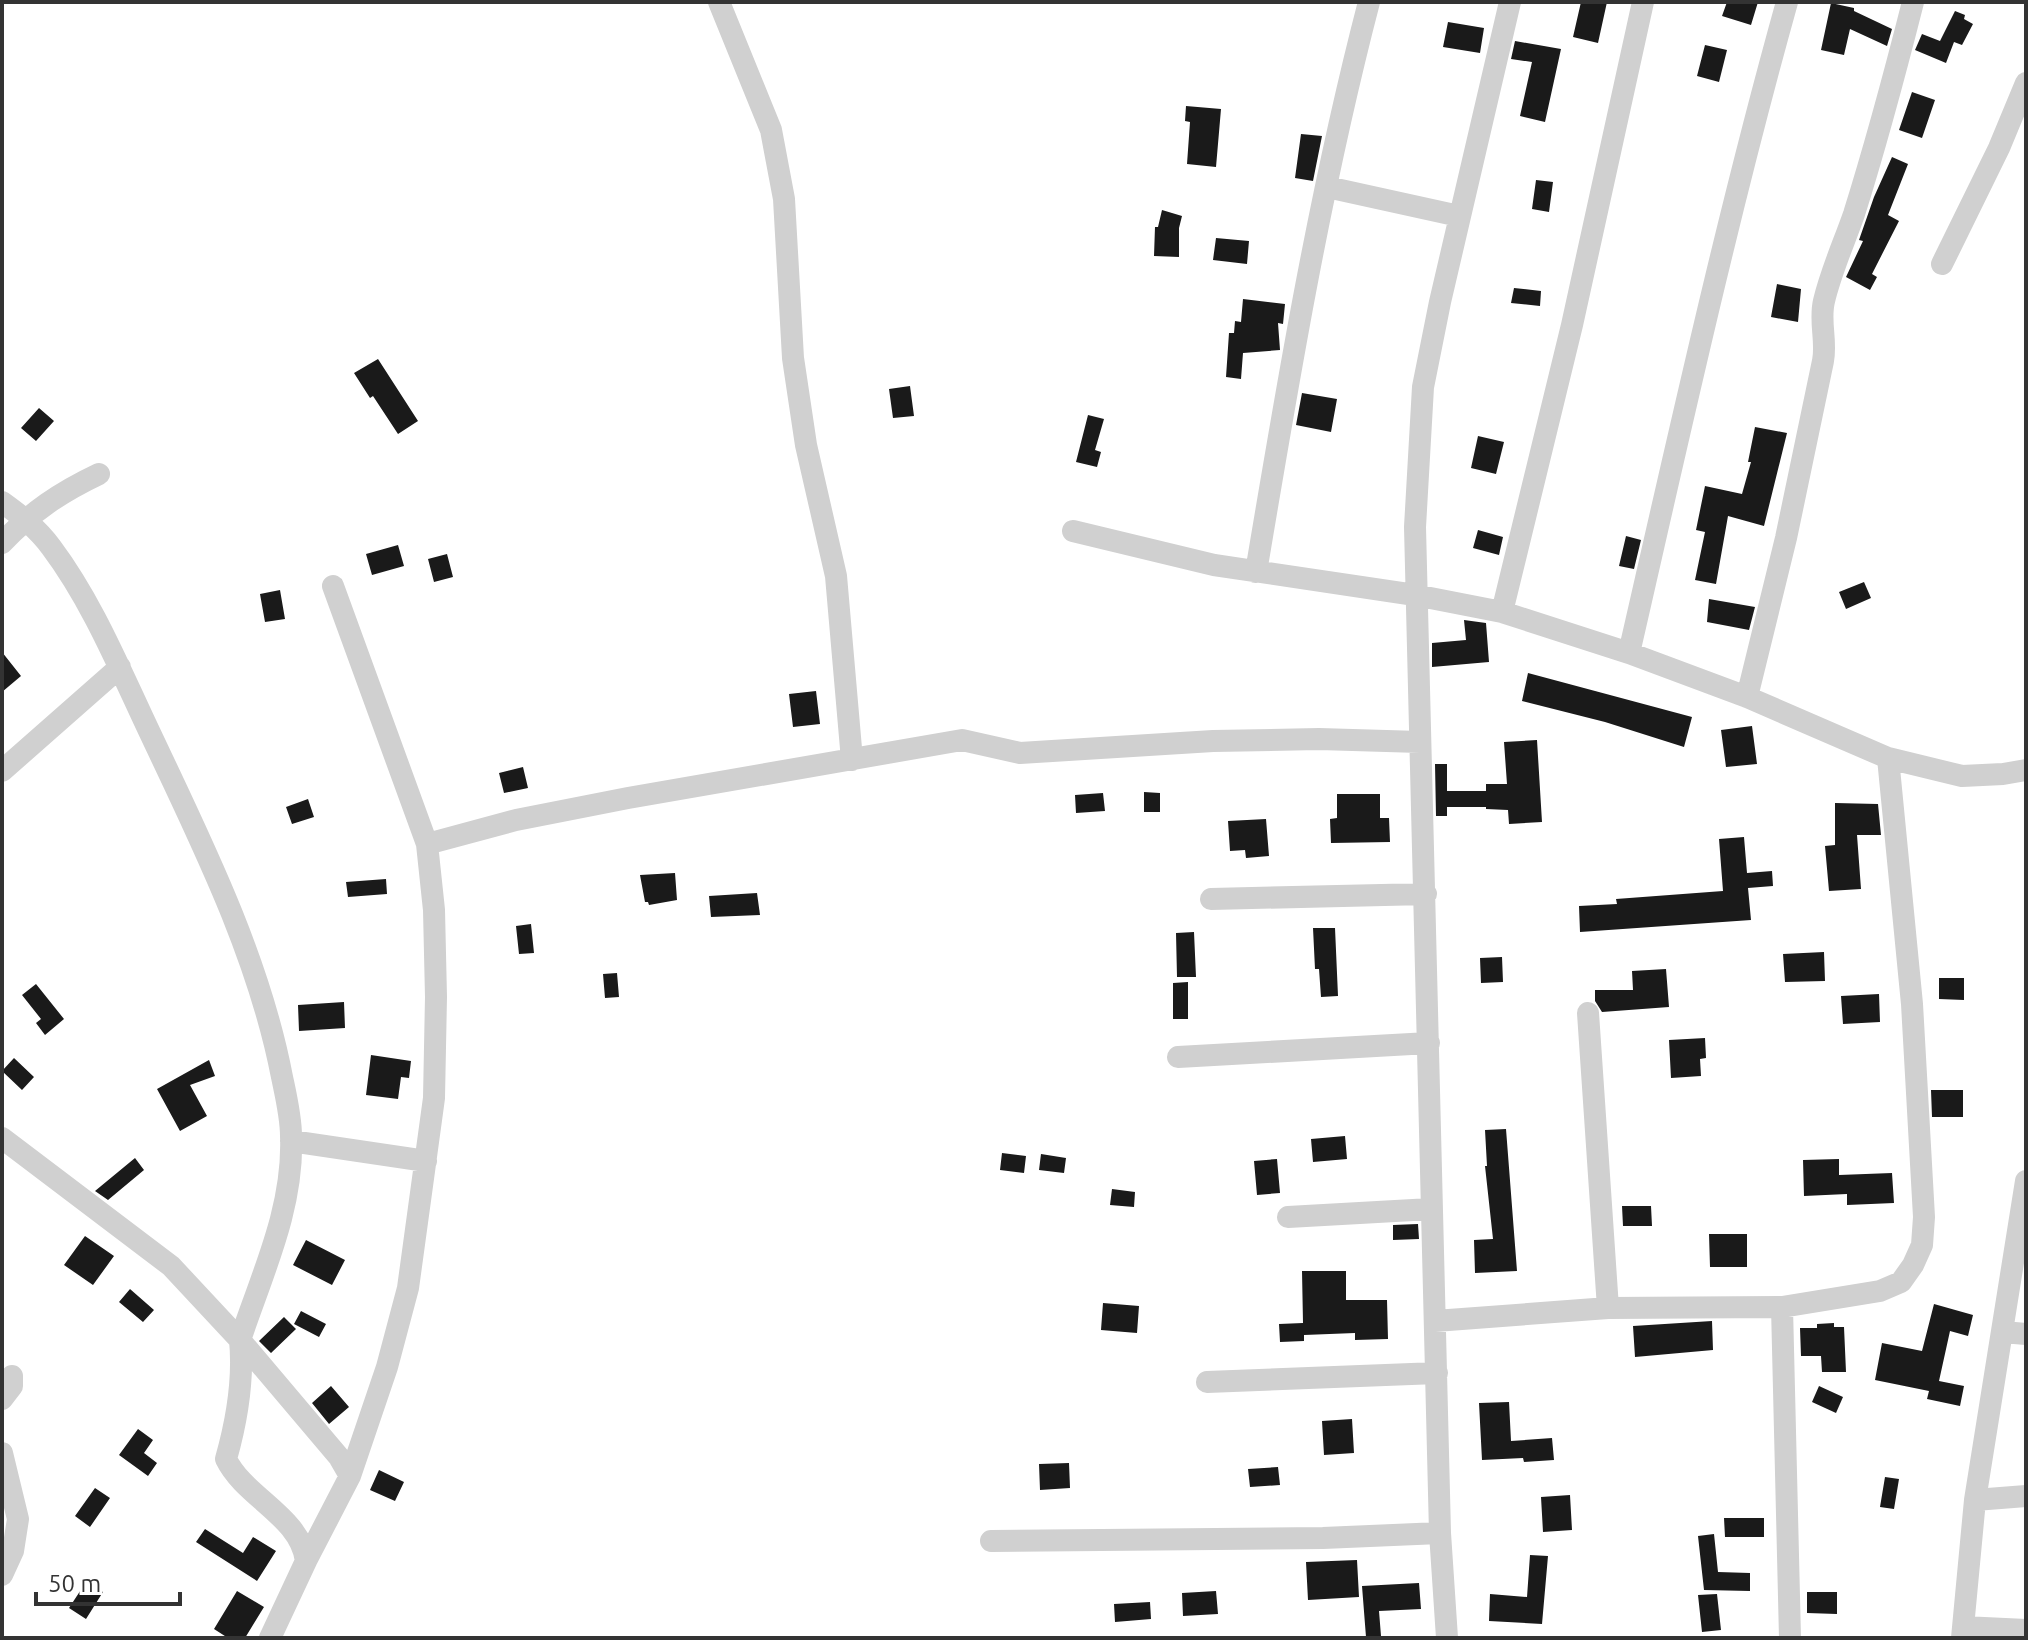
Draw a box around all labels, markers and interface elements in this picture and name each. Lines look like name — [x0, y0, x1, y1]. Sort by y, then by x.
scale bar — [36, 1556, 180, 1606]
text: 50 m — [48, 1570, 101, 1597]

